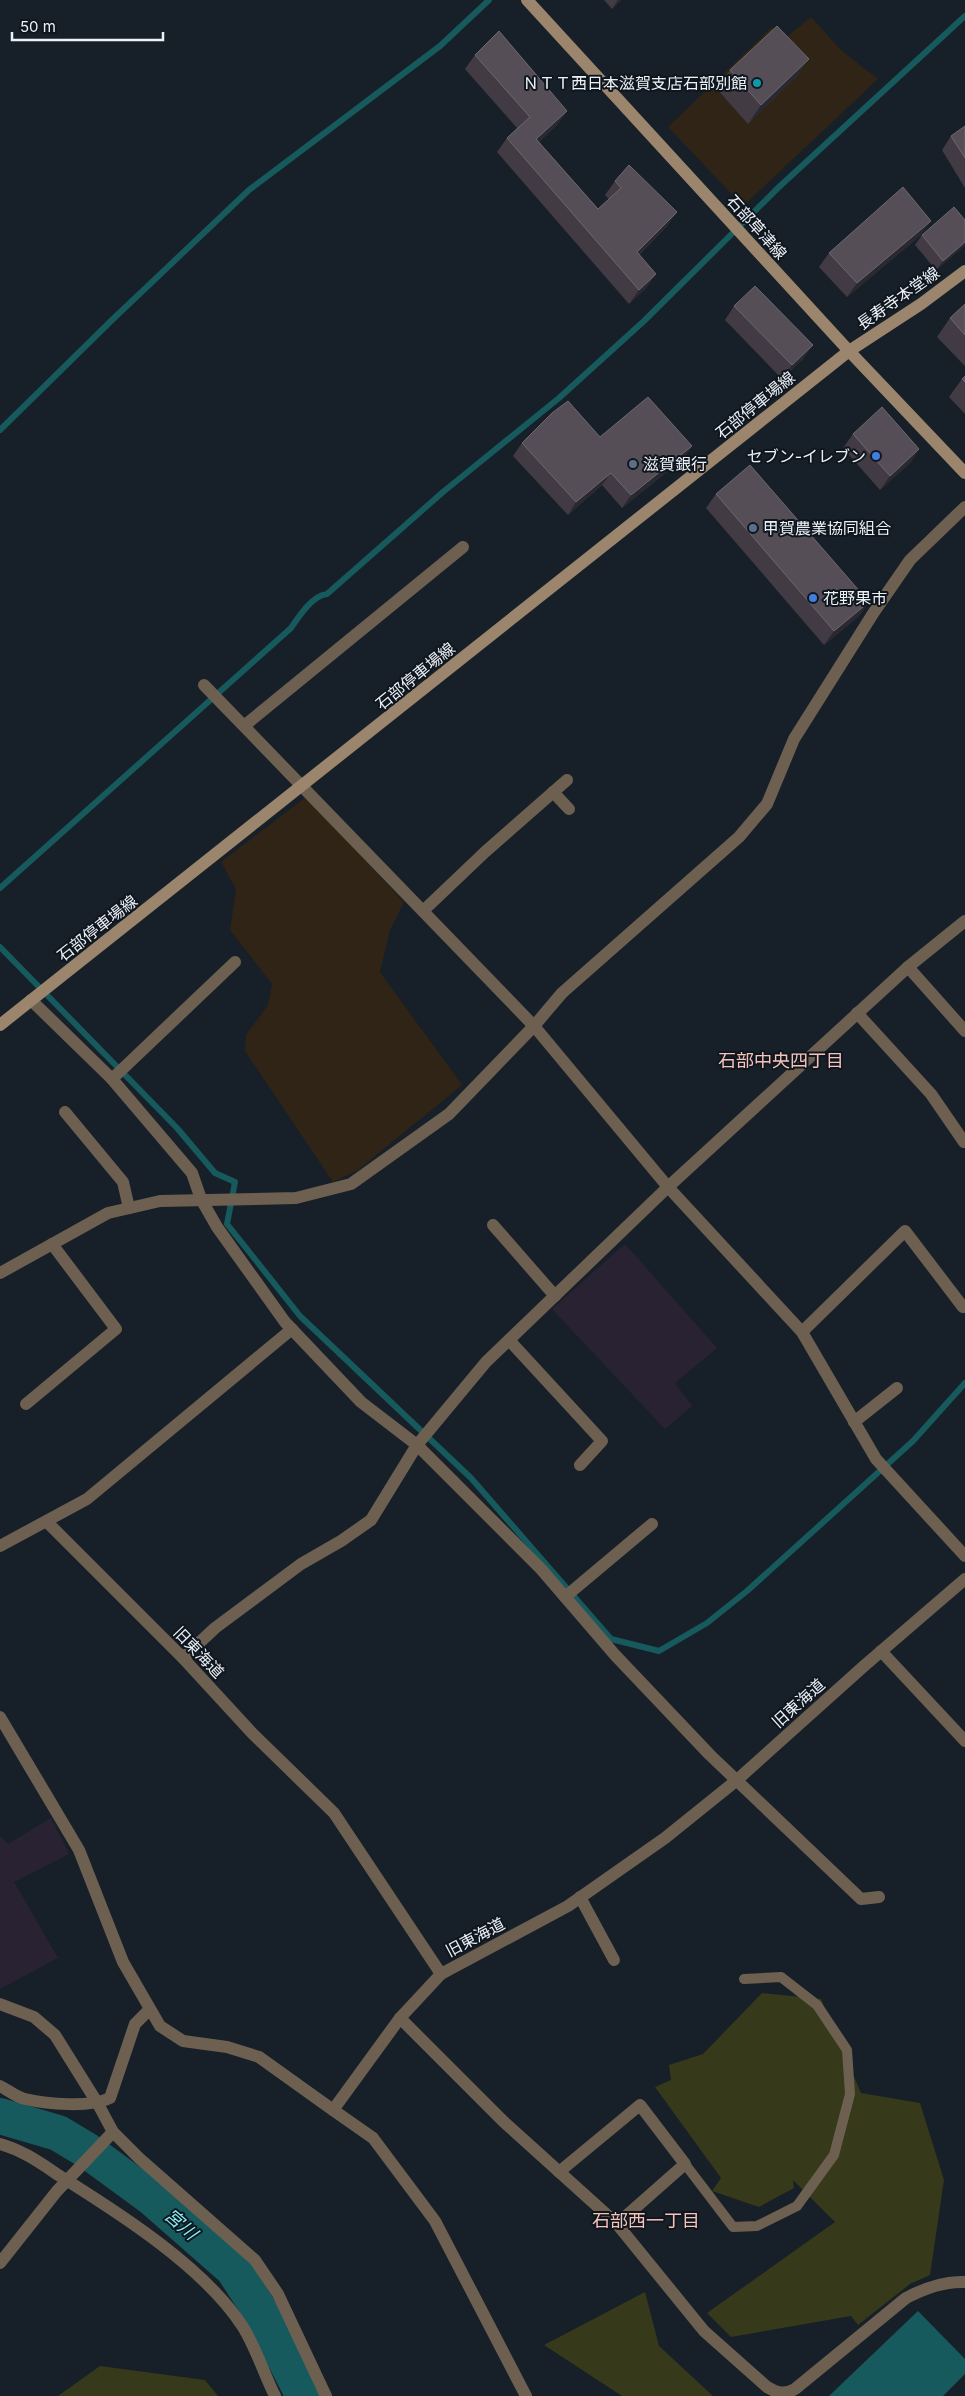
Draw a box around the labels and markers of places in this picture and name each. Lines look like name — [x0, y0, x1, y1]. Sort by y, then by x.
place label: ＮＴＴ西日本滋賀支店石部別館 — [523, 73, 747, 93]
marker: ＮＴＴ西日本滋賀支店石部別館 — [751, 77, 763, 89]
place label: セブン-イレブン — [747, 446, 866, 466]
marker: セブン-イレブン — [870, 450, 882, 462]
place label: 滋賀銀行 — [643, 454, 707, 474]
marker: 滋賀銀行 — [627, 458, 639, 470]
place label: 甲賀農業協同組合 — [763, 518, 891, 538]
marker: 甲賀農業協同組合 — [747, 522, 759, 534]
place label: 花野果市 — [823, 588, 887, 608]
marker: 花野果市 — [807, 592, 819, 604]

